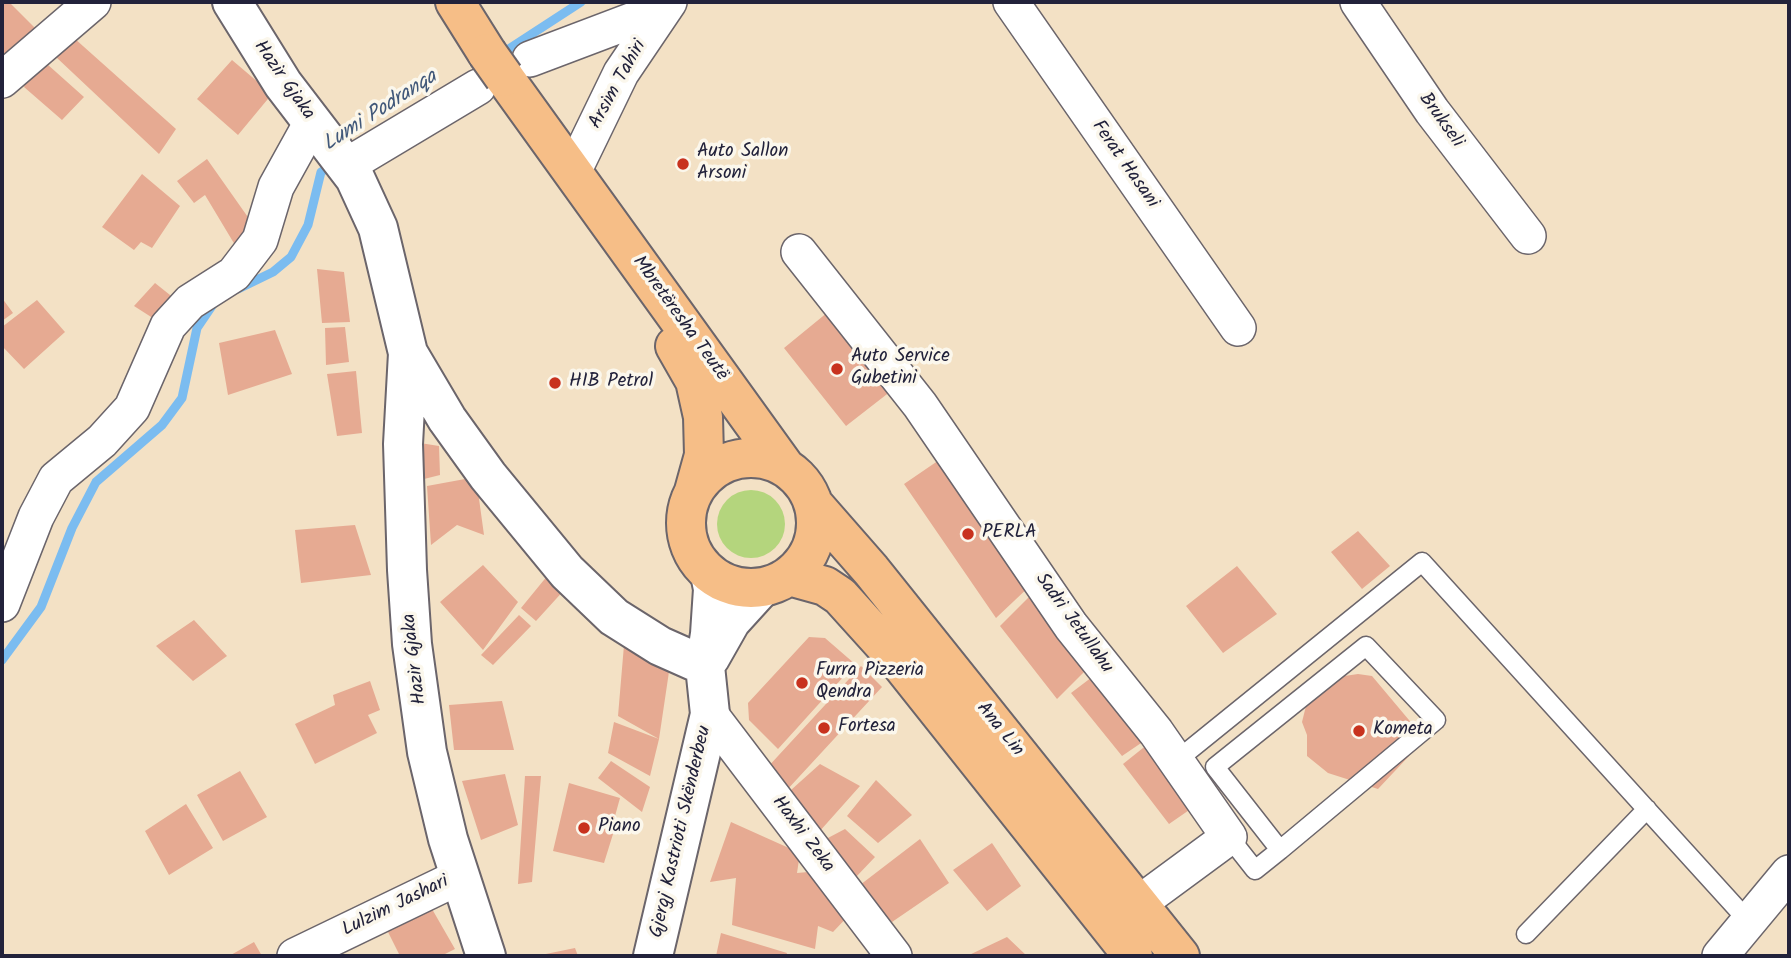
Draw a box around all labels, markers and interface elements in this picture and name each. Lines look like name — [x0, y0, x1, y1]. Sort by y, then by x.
street label: Hazir Gjaka — [247, 37, 319, 125]
street label: Arsim Tahiri — [585, 37, 653, 133]
water label: Lumi Podranqa — [319, 66, 443, 158]
street label: Brukseli — [1412, 89, 1468, 153]
street label: Ferat Hasani — [1085, 117, 1163, 213]
place label: Auto Sallon Arsoni — [697, 142, 788, 186]
marker: Auto Sallon Arsoni — [675, 156, 691, 172]
street label: Mbretëresha Teutë — [626, 252, 732, 386]
place label: Auto Service Gubetini — [851, 347, 950, 391]
marker: Auto Service Gubetini — [829, 361, 845, 377]
place label: HIB Petrol — [569, 372, 653, 394]
marker: HIB Petrol — [547, 375, 563, 391]
place label: PERLA — [982, 523, 1036, 545]
marker: PERLA — [960, 526, 976, 542]
street label: Sadri Jetullahu — [1029, 569, 1117, 679]
street label: Hazir Gjaka — [399, 612, 433, 706]
place label: Furra Pizzeria Qendra — [816, 661, 924, 705]
marker: Furra Pizzeria Qendra — [794, 675, 810, 691]
street label: Ana Lin — [970, 698, 1028, 762]
place label: Fortesa — [838, 717, 896, 739]
marker: Fortesa — [816, 720, 832, 736]
place label: Kometa — [1373, 720, 1433, 742]
marker: Kometa — [1351, 723, 1367, 739]
street label: Gjergj Kastrioti Skënderbeu — [647, 724, 717, 940]
street label: Haxhi Zeka — [766, 792, 838, 878]
place label: Piano — [598, 817, 640, 839]
marker: Piano — [576, 820, 592, 836]
street label: Lulzim Jashari — [339, 871, 453, 943]

